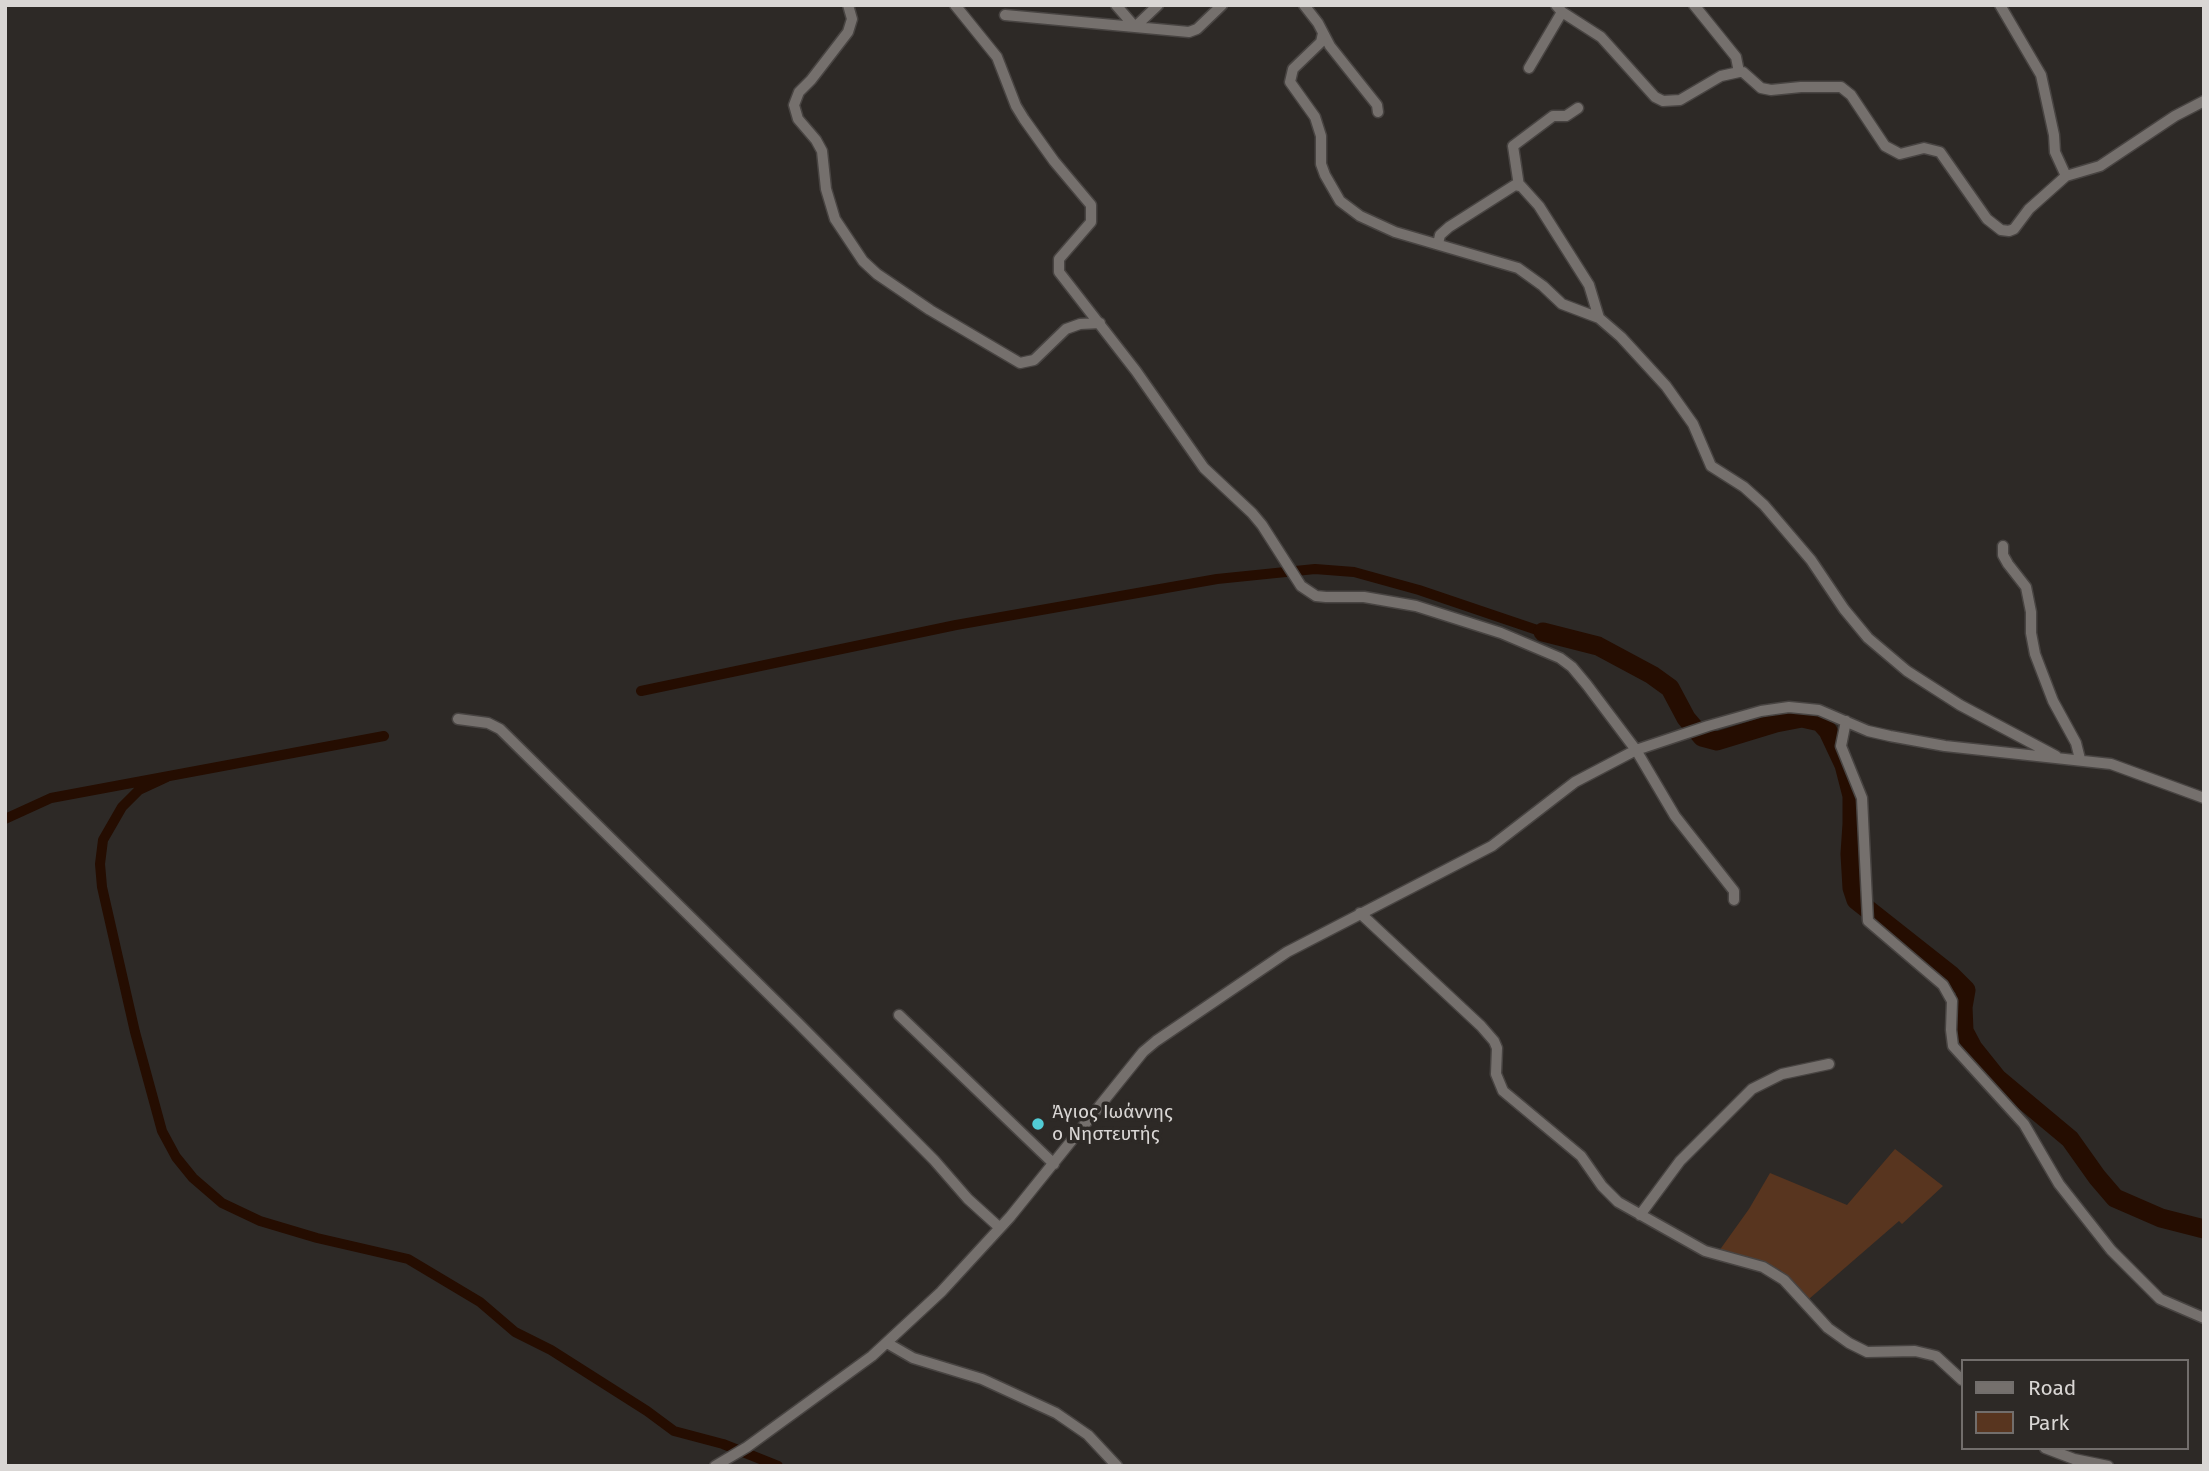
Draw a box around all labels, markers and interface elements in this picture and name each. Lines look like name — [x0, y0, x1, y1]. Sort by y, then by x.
place label: Άγιος Ιωάννης ο Νηστευτής — [1052, 1102, 1173, 1146]
marker: Άγιος Ιωάννης ο Νηστευτής — [1030, 1116, 1046, 1132]
legend — [1960, 1359, 2188, 1450]
text: Road — [2028, 1375, 2076, 1401]
text: Park — [2028, 1410, 2069, 1436]

